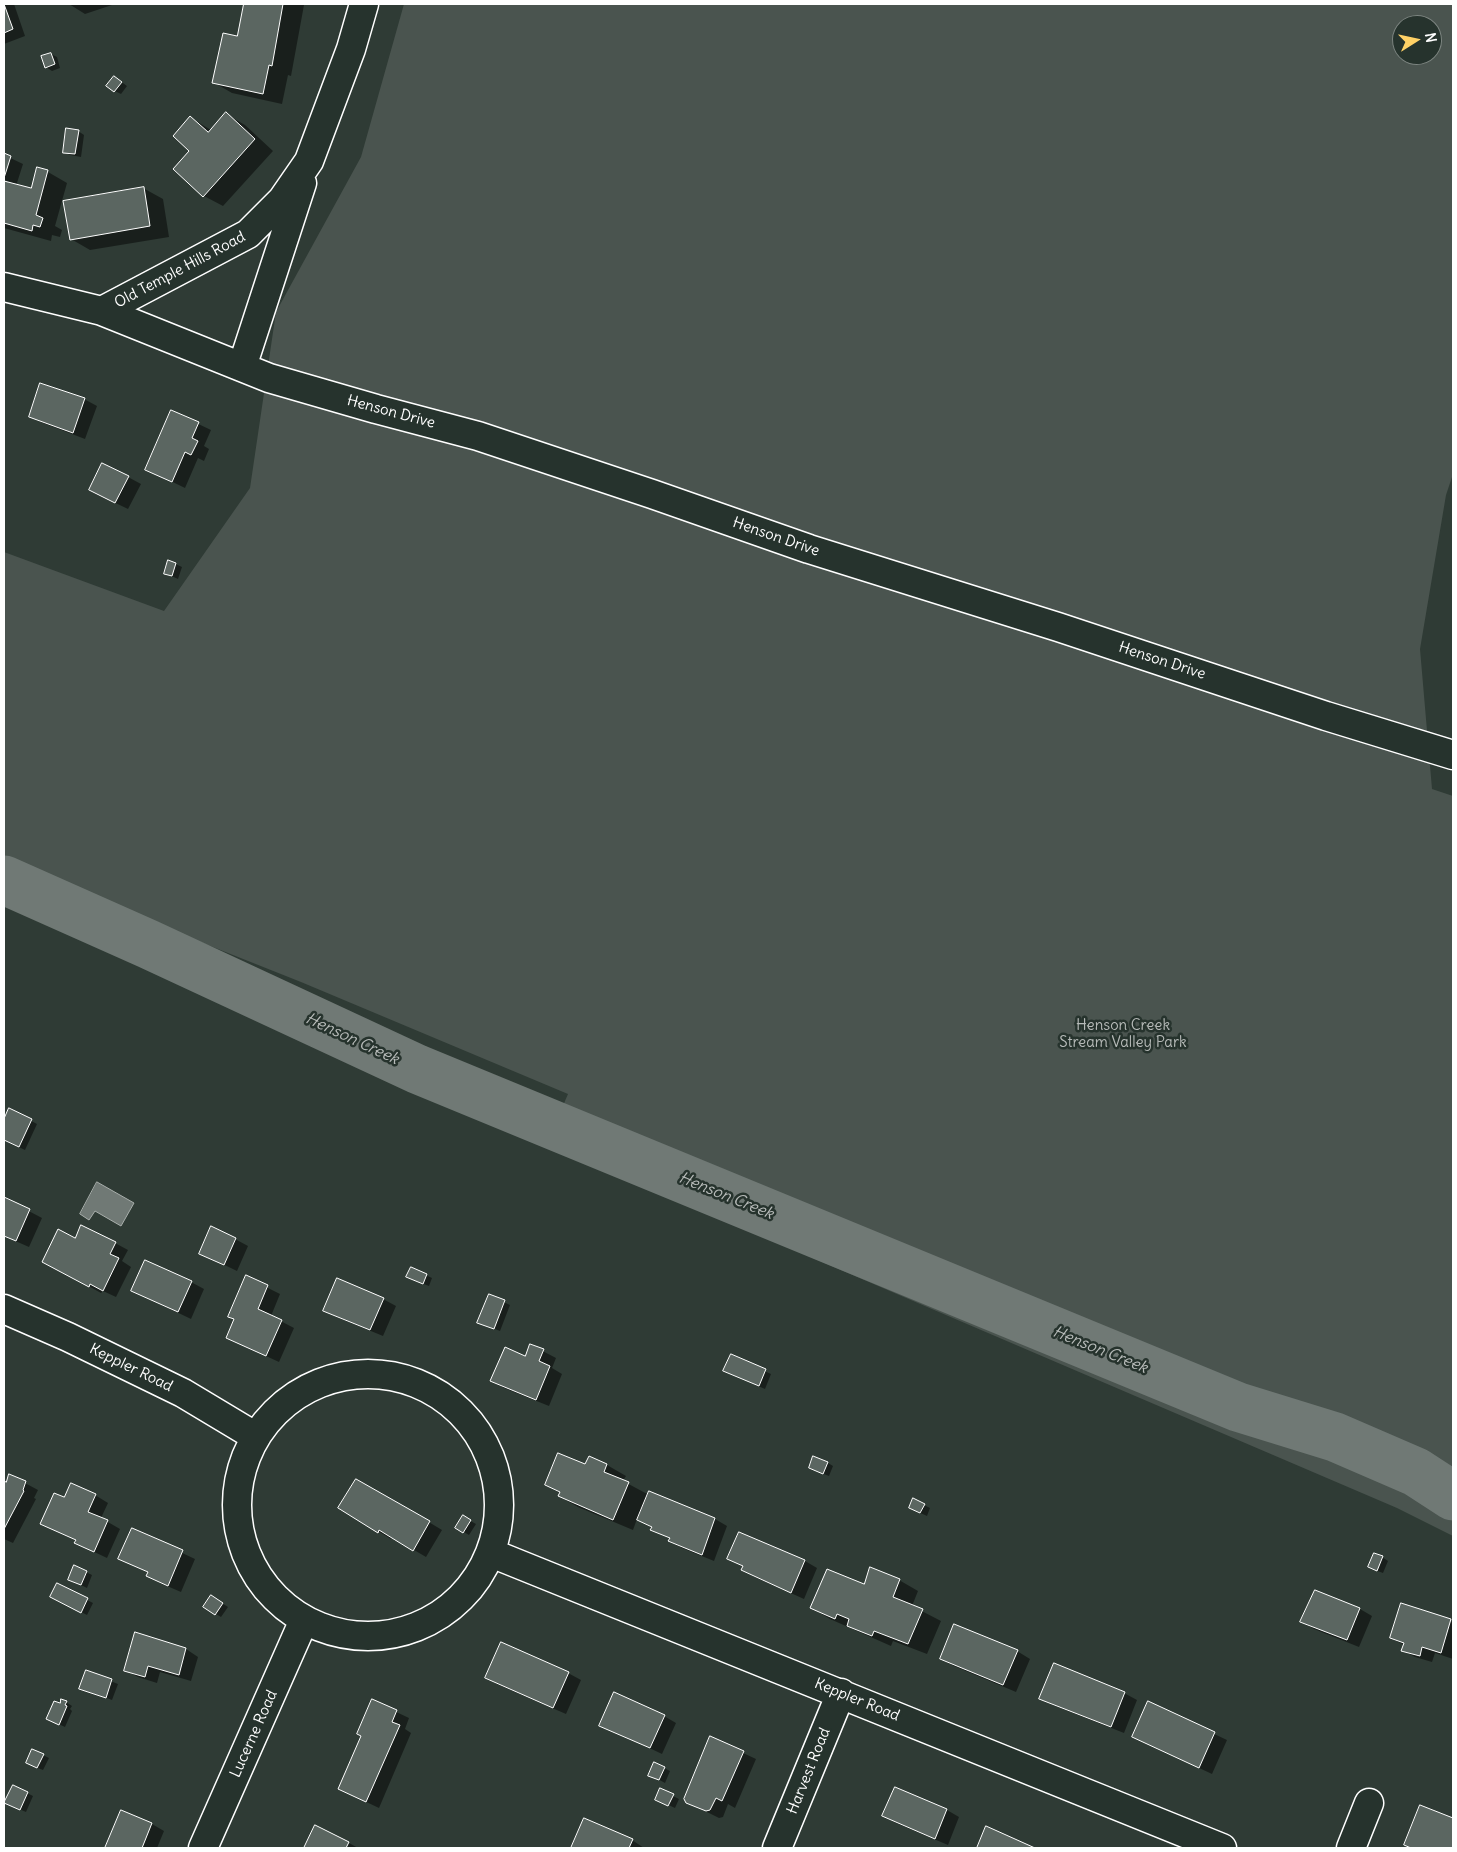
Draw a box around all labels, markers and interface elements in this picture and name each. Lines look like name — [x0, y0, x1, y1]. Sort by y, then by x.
north arrow — [1392, 15, 1442, 65]
text: N — [1421, 31, 1440, 44]
street label: Old Temple Hills Road — [112, 228, 248, 312]
street label: Henson Drive — [345, 392, 437, 432]
street label: Henson Drive — [730, 514, 822, 560]
street label: Henson Drive — [1116, 638, 1208, 684]
water label: Henson Creek — [302, 1009, 402, 1069]
park label: Henson Creek Stream Valley Park — [1059, 1017, 1187, 1052]
water label: Henson Creek — [676, 1168, 776, 1224]
water label: Henson Creek — [1050, 1322, 1150, 1378]
street label: Keppler Road — [86, 1340, 176, 1396]
street label: Keppler Road — [812, 1675, 902, 1725]
street label: Lucerne Road — [227, 1688, 281, 1780]
street label: Harvest Road — [784, 1725, 834, 1817]

